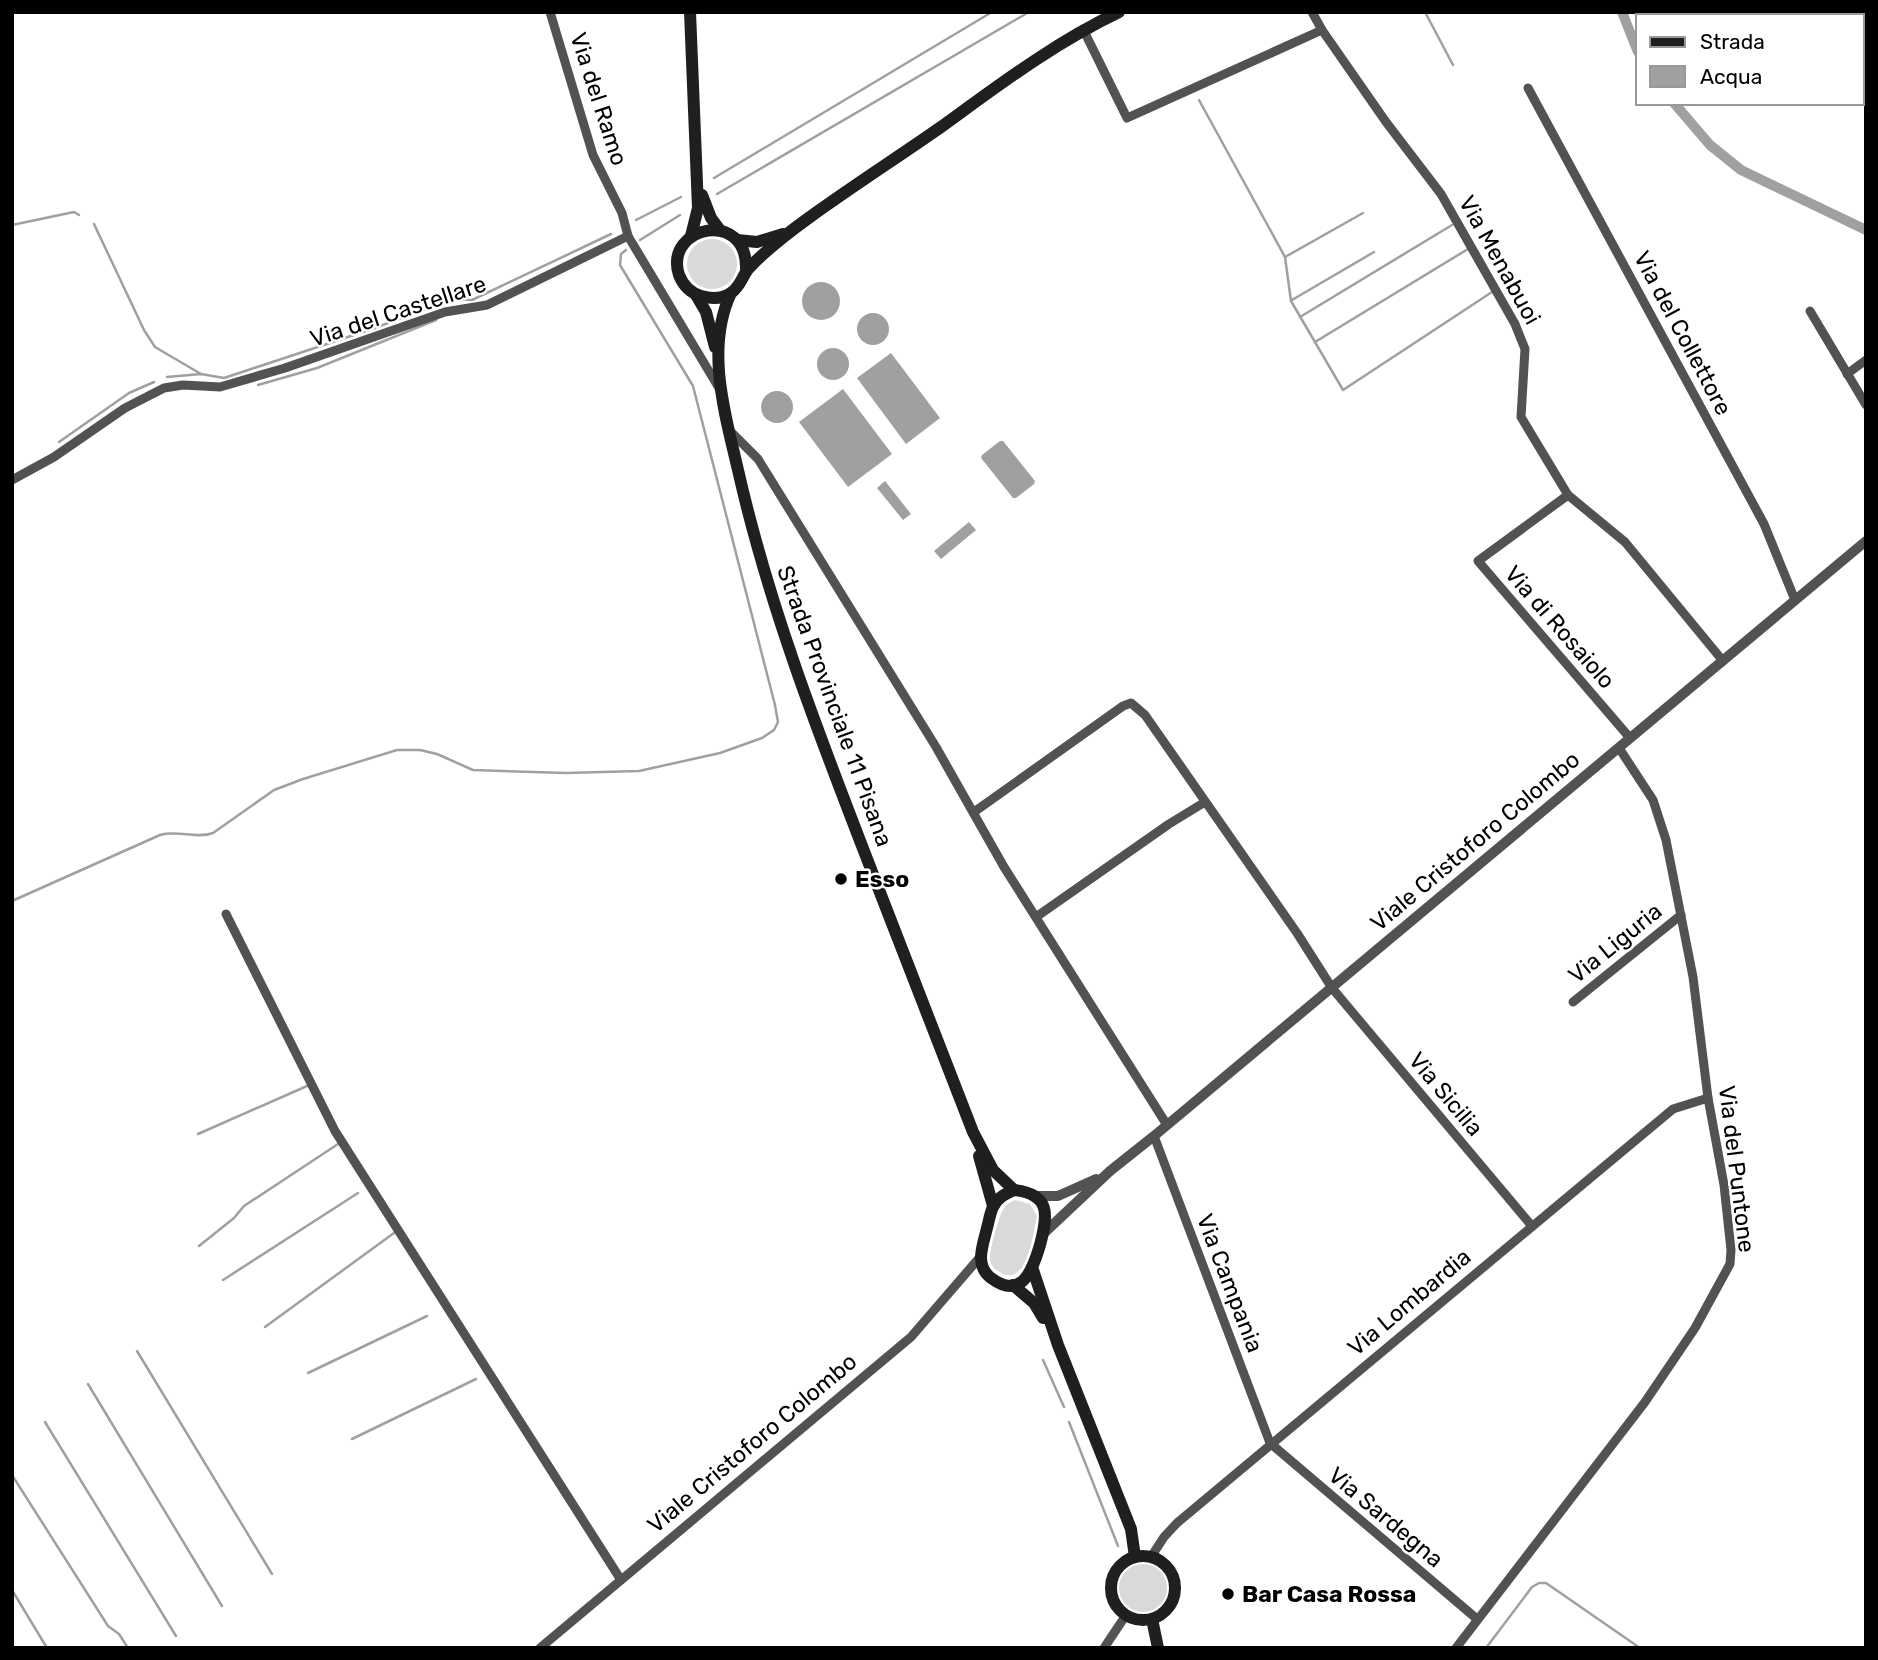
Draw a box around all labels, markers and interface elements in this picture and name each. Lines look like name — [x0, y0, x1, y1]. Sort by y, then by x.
legend — [1636, 14, 1864, 105]
street label: Via del Ramo — [564, 29, 634, 169]
text: Strada — [1700, 29, 1765, 54]
text: Acqua — [1700, 64, 1762, 89]
street label: Via Menabuoi — [1453, 191, 1547, 329]
street label: Via del Collettore — [1628, 246, 1738, 420]
street label: Via del Castellare — [306, 269, 490, 353]
street label: Via di Rosaiolo — [1499, 560, 1621, 694]
street label: Strada Provinciale 11 Pisana — [771, 562, 899, 850]
street label: Viale Cristoforo Colombo — [1365, 745, 1585, 937]
place label: Esso — [855, 865, 909, 893]
marker: Esso — [833, 871, 849, 887]
street label: Via Liguria — [1563, 897, 1667, 989]
street label: Via Sicilia — [1403, 1046, 1489, 1142]
street label: Via del Puntone — [1713, 1084, 1761, 1254]
street label: Via Campania — [1191, 1210, 1269, 1356]
street label: Via Lombardia — [1342, 1242, 1476, 1362]
street label: Viale Cristoforo Colombo — [642, 1347, 862, 1539]
street label: Via Sardegna — [1323, 1461, 1449, 1573]
place label: Bar Casa Rossa — [1242, 1580, 1416, 1608]
marker: Bar Casa Rossa — [1220, 1586, 1236, 1602]

